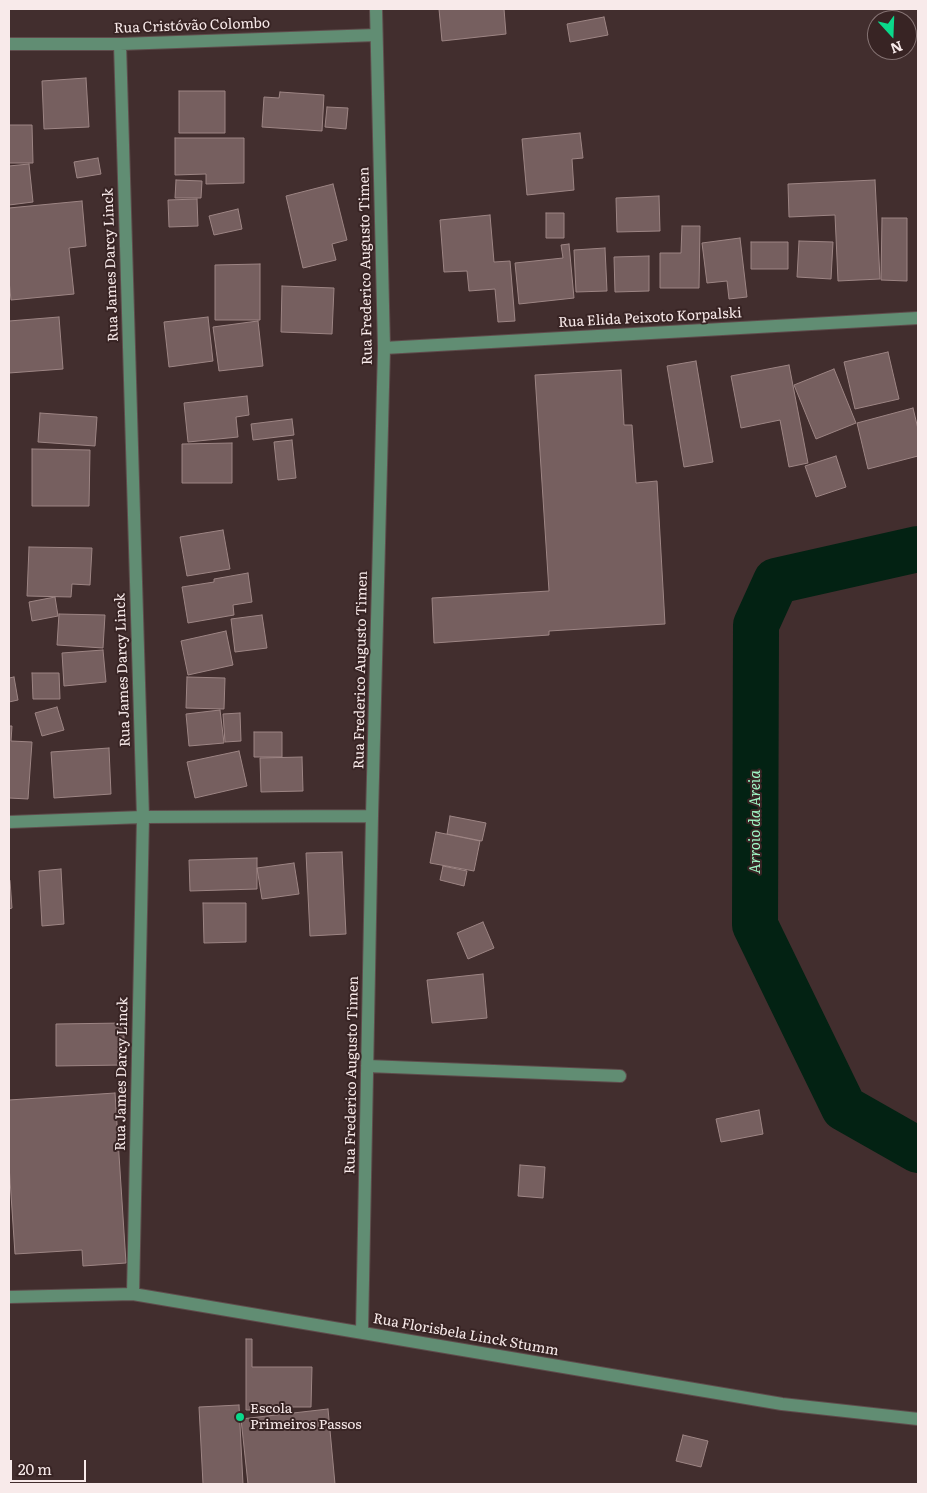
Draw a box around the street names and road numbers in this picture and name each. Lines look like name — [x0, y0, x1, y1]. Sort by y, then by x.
street label: Rua Cristóvão Colombo — [114, 15, 270, 37]
street label: Rua Frederico Augusto Timen — [356, 167, 376, 365]
street label: Rua James Darcy Linck — [100, 188, 122, 342]
street label: Rua Elida Peixoto Korpalski — [558, 305, 742, 331]
street label: Rua Frederico Augusto Timen — [351, 571, 371, 769]
street label: Rua James Darcy Linck — [112, 593, 134, 747]
street label: Rua Frederico Augusto Timen — [342, 976, 362, 1174]
street label: Rua James Darcy Linck — [112, 997, 132, 1151]
street label: Rua Florisbela Linck Stumm — [372, 1310, 560, 1360]

